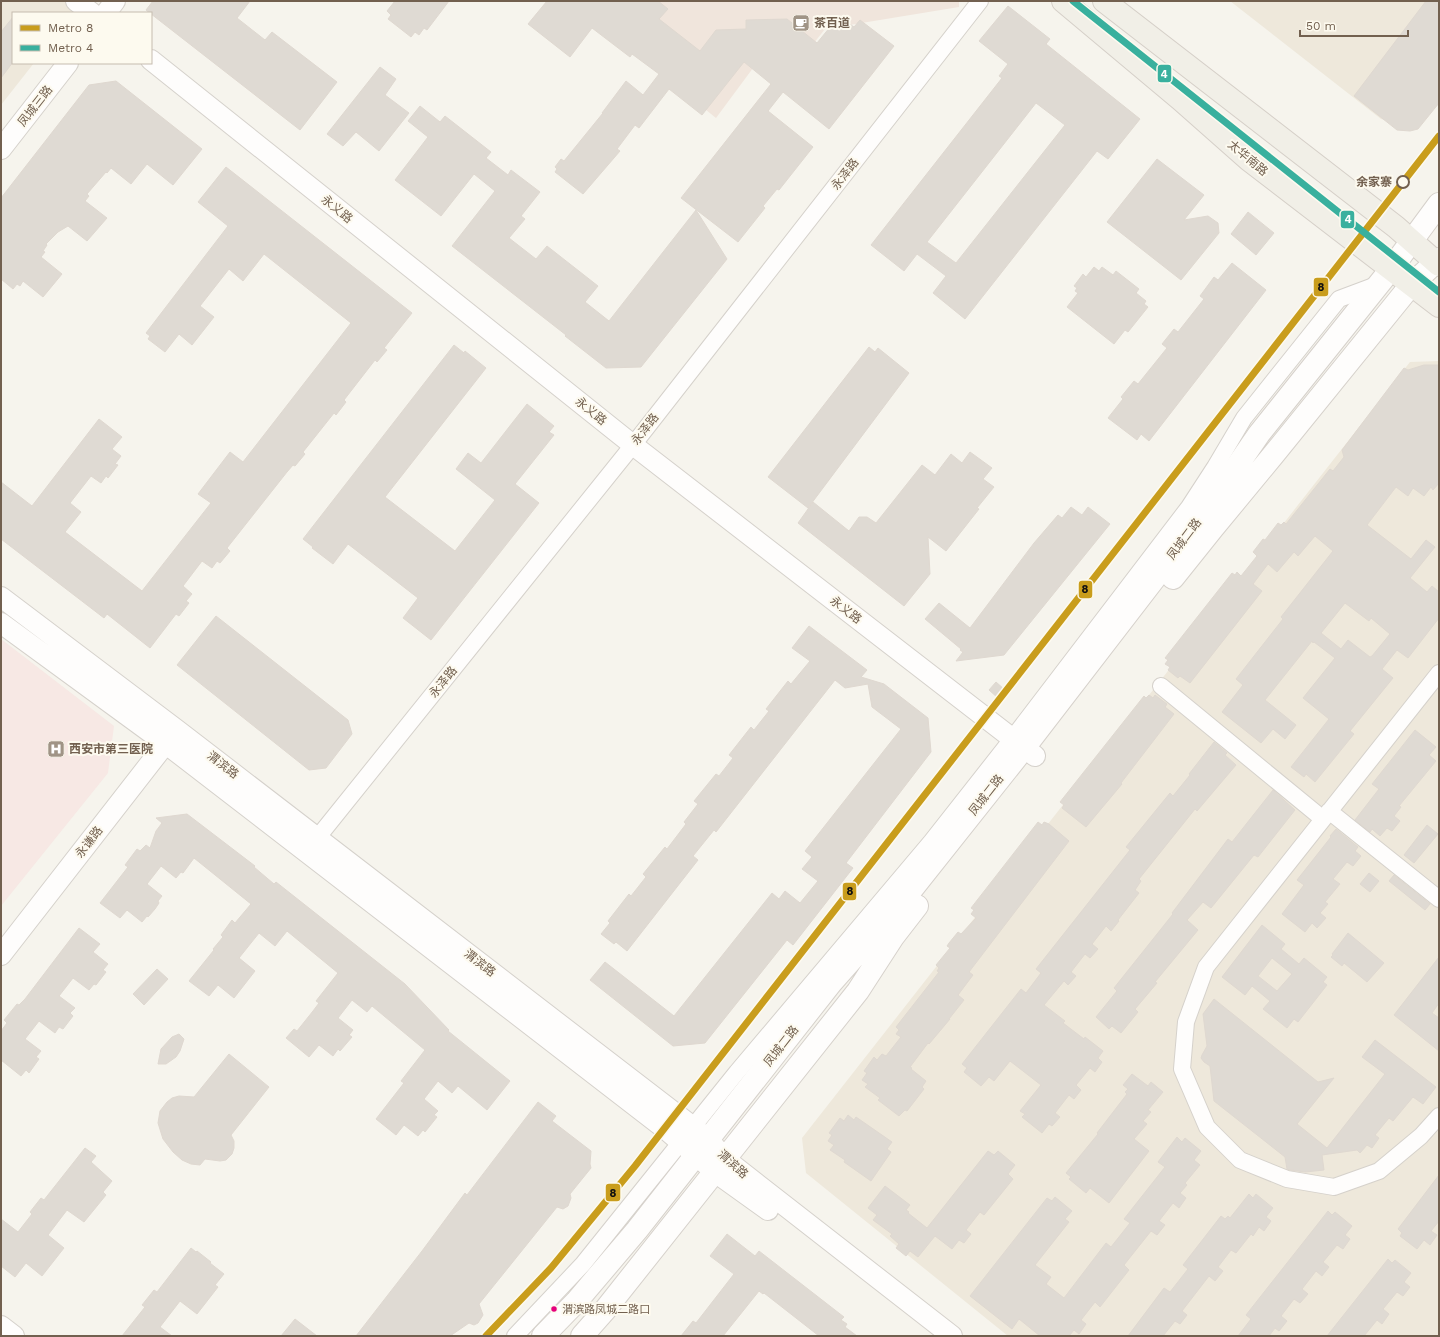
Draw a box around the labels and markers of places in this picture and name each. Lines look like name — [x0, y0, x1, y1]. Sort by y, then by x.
cafe icon: 茶百道 — [791, 13, 811, 33]
place label: 茶百道 — [814, 16, 850, 30]
place label: 余家寨 — [1356, 175, 1392, 189]
marker: 余家寨 — [1396, 175, 1410, 189]
hospital icon: 西安市第三医院 — [46, 739, 66, 759]
place label: 西安市第三医院 — [69, 742, 153, 756]
place label: 渭滨路凤城二路口 — [562, 1303, 650, 1316]
marker: 渭滨路凤城二路口 — [549, 1304, 559, 1314]

